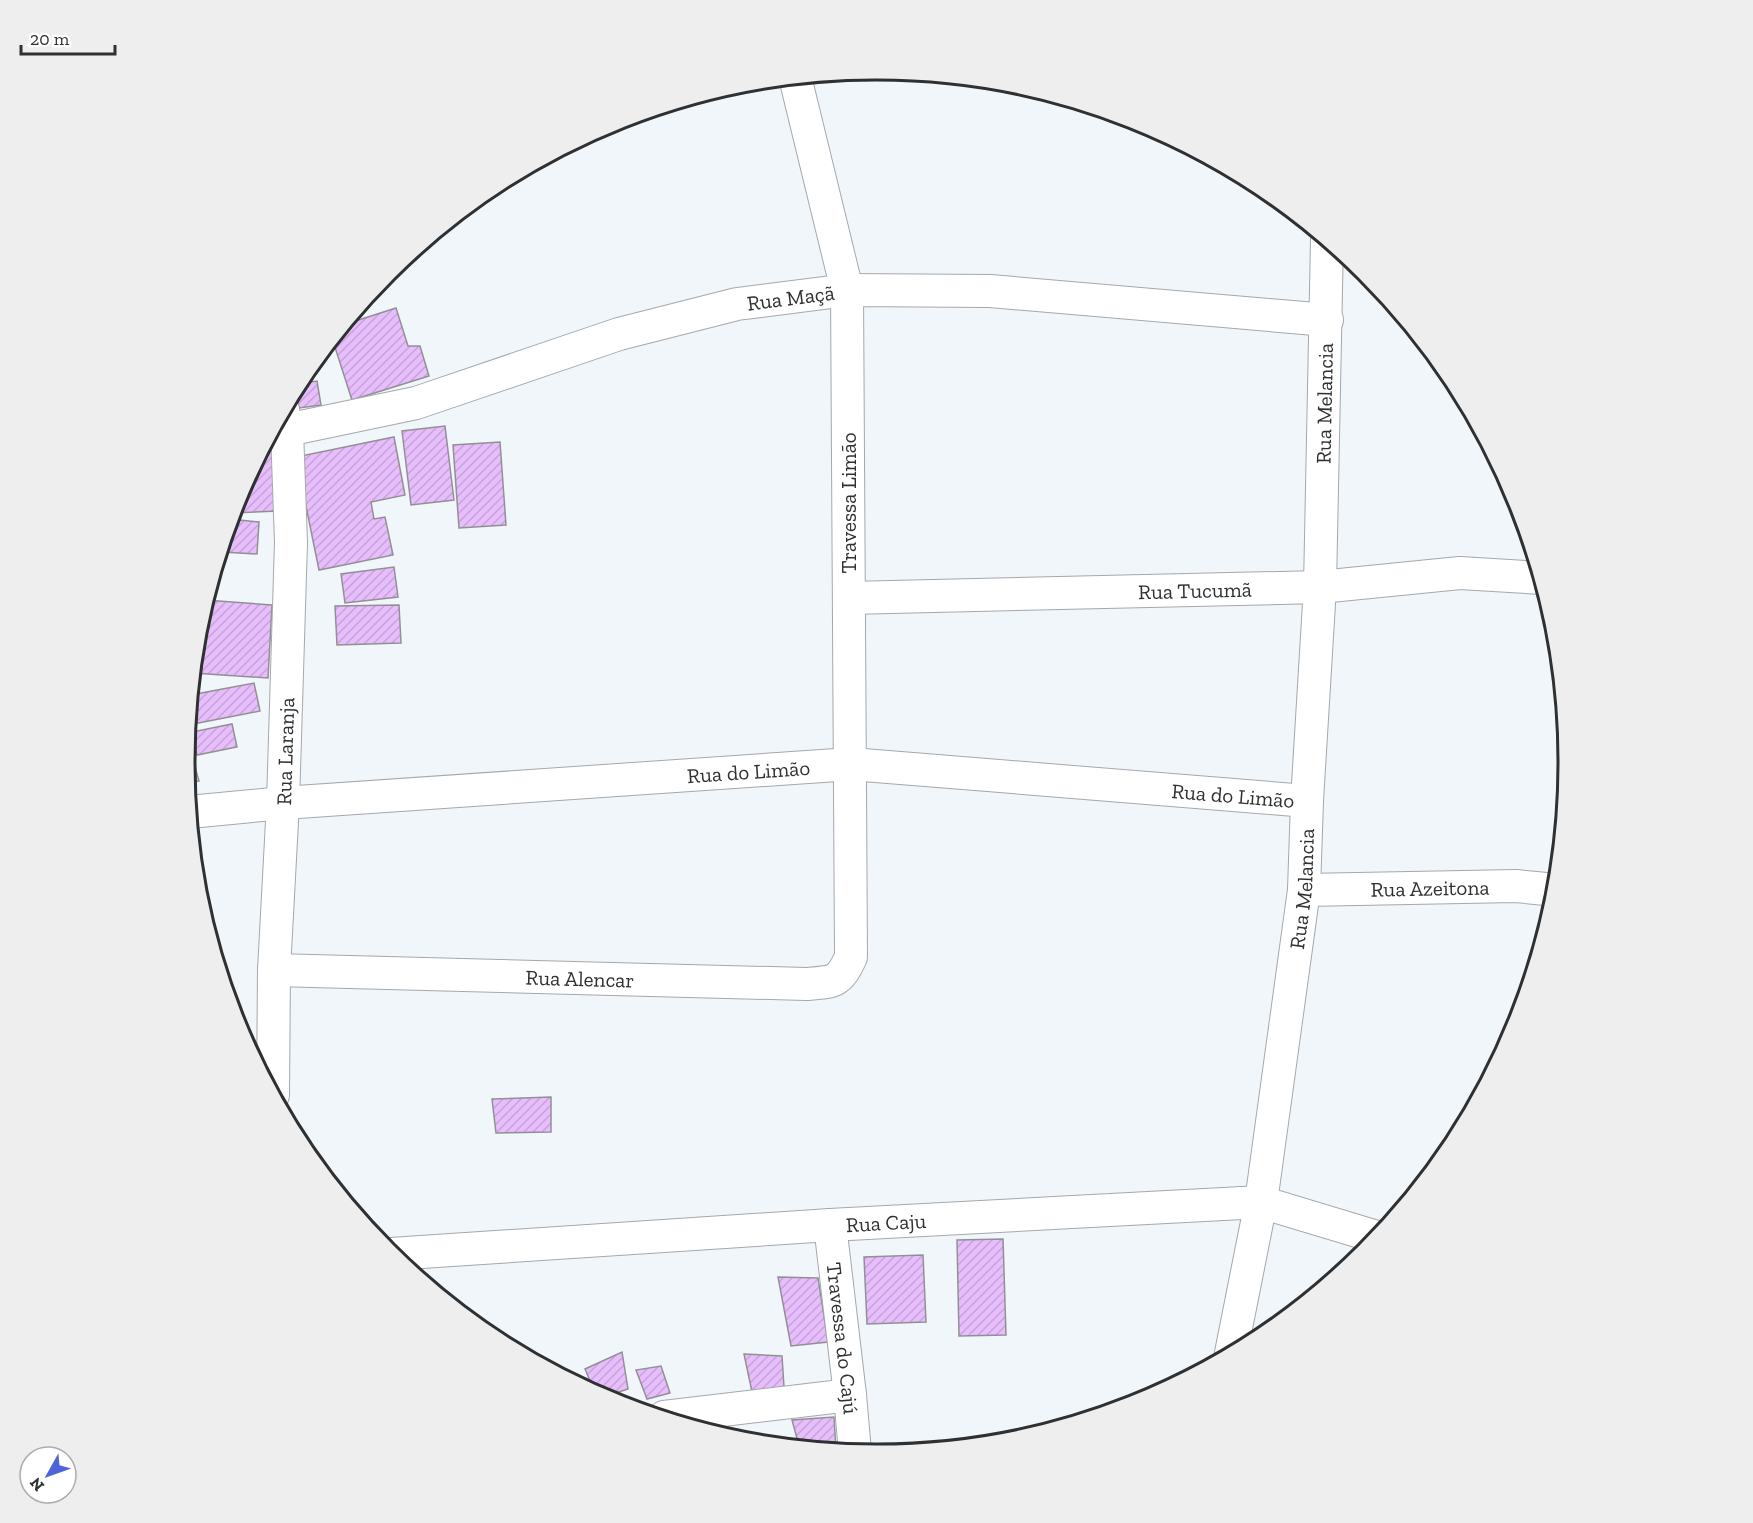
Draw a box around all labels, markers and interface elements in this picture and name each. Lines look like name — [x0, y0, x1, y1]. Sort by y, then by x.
scale bar — [21, 18, 116, 56]
text: 20 m — [30, 28, 70, 50]
street label: Rua Maçã — [745, 279, 836, 315]
street label: Rua Melancia — [1310, 343, 1337, 464]
street label: Travessa Limão — [836, 432, 861, 574]
street label: Rua Tucumã — [1138, 576, 1252, 604]
street label: Rua Laranja — [270, 697, 299, 806]
street label: Rua do Limão — [686, 754, 811, 788]
street label: Rua do Limão — [1171, 778, 1295, 812]
street label: Rua Melancia — [1283, 828, 1319, 951]
street label: Rua Azeitona — [1370, 874, 1490, 901]
street label: Rua Alencar — [525, 964, 635, 992]
street label: Rua Caju — [845, 1207, 927, 1237]
street label: Travessa do Cajú — [822, 1261, 864, 1415]
north arrow — [18, 1445, 78, 1505]
text: N — [26, 1474, 48, 1495]

